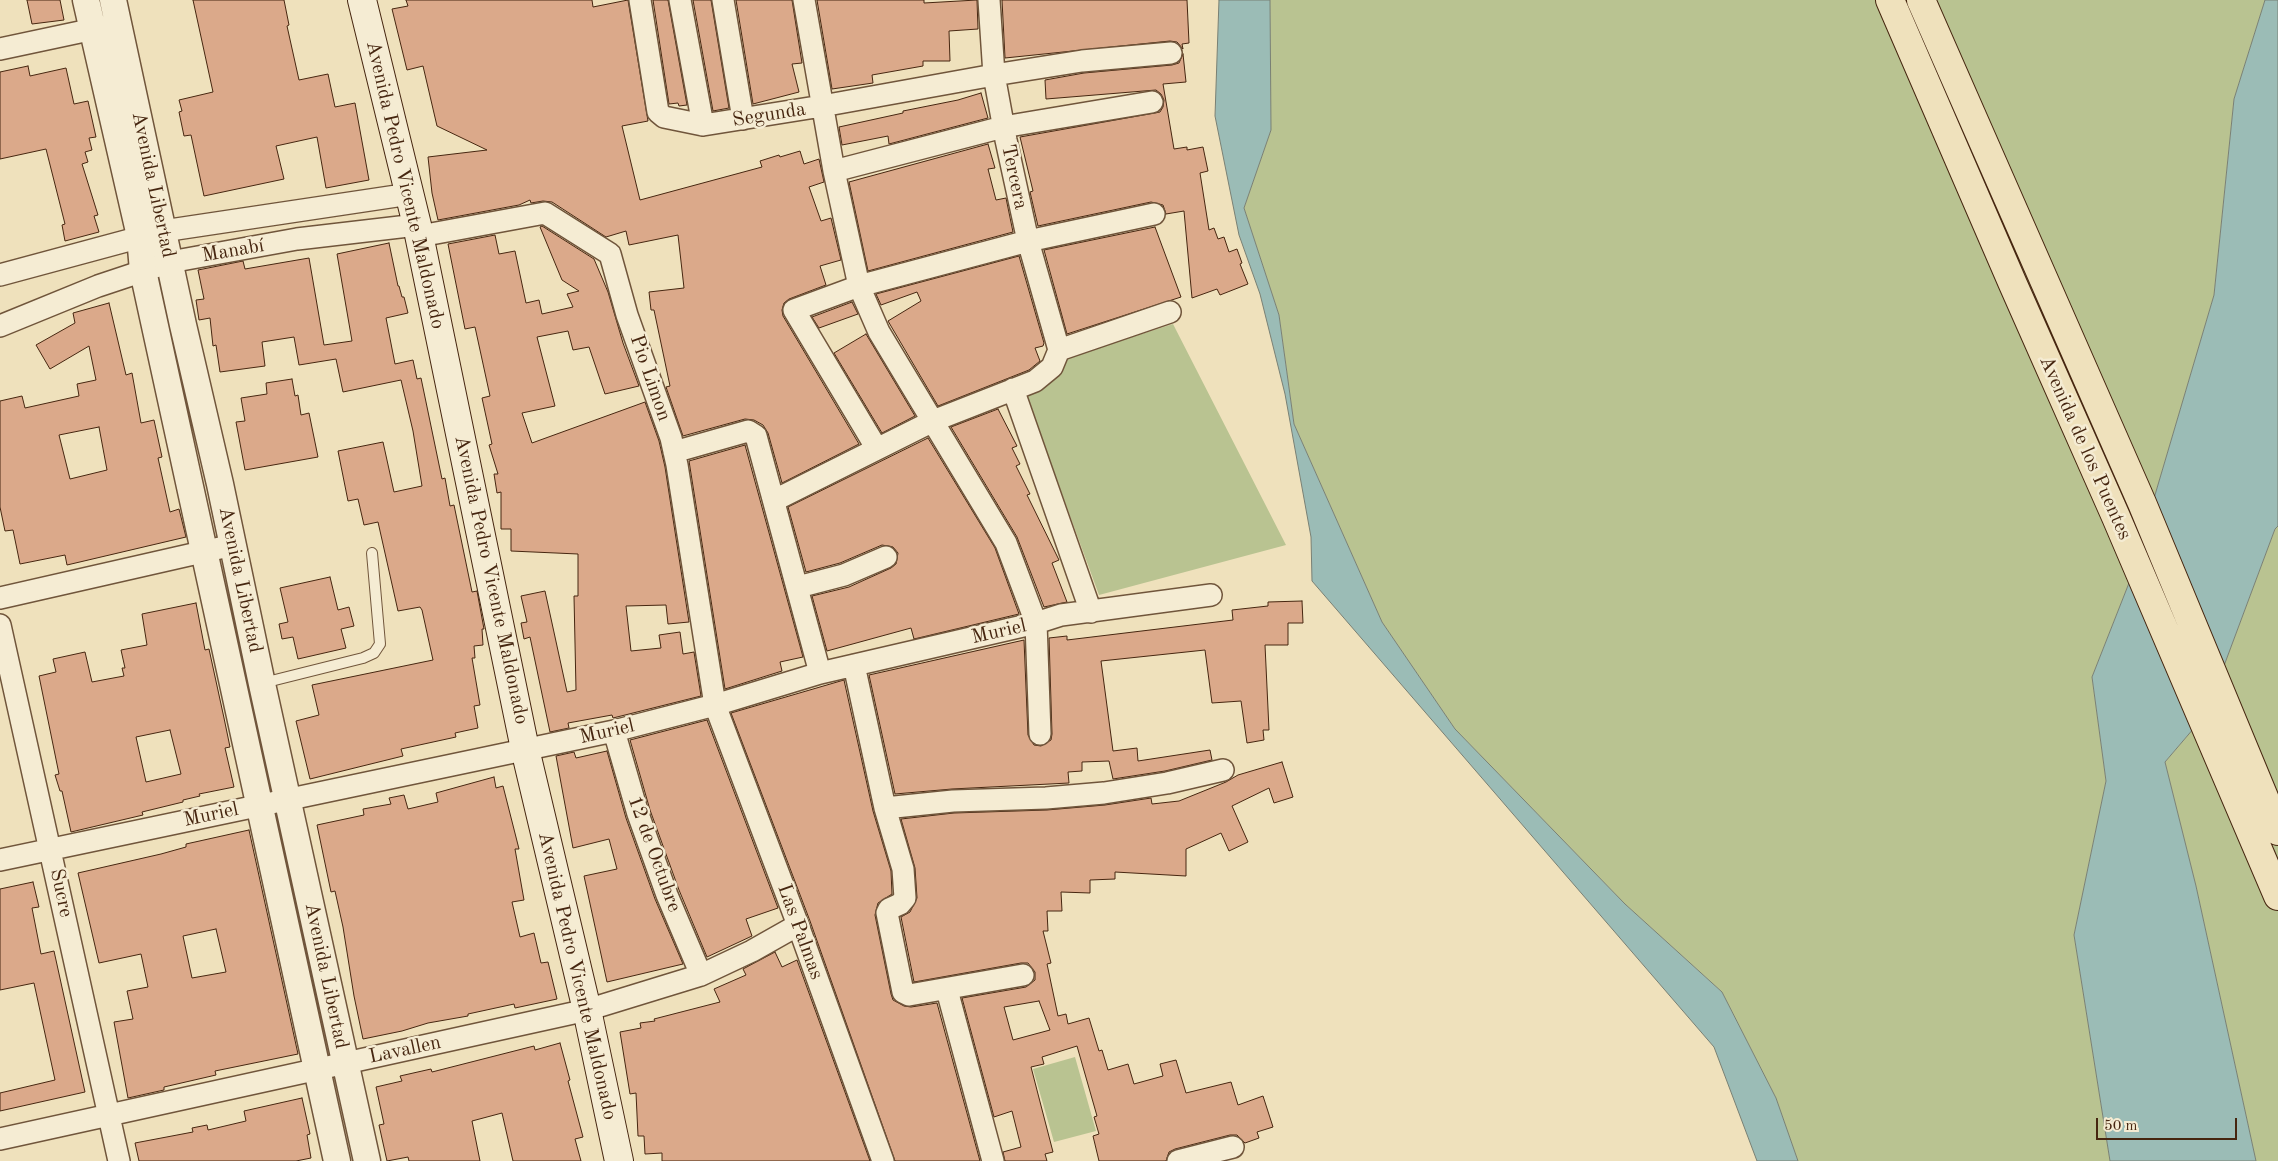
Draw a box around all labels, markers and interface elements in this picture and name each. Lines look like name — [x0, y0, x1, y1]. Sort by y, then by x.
street label: Avenida Pedro Vicente Maldonado — [360, 39, 450, 331]
street label: Segunda — [730, 97, 808, 133]
street label: Avenida Libertad — [126, 110, 180, 260]
street label: Tercera — [995, 142, 1033, 212]
street label: Manabí — [200, 234, 266, 268]
street label: Pio Limon — [624, 332, 676, 424]
street label: Avenida de los Puentes — [2034, 352, 2136, 544]
street label: Avenida Pedro Vicente Maldonado — [449, 433, 533, 727]
street label: Avenida Libertad — [213, 505, 267, 655]
street label: Muriel — [969, 614, 1029, 650]
street label: Muriel — [577, 714, 637, 750]
street label: 12 de Octubre — [622, 793, 686, 915]
street label: Muriel — [181, 797, 241, 833]
street label: Avenida Pedro Vicente Maldonado — [532, 830, 622, 1122]
street label: Sucre — [44, 866, 78, 920]
street label: Las Palmas — [772, 881, 828, 983]
street label: Avenida Libertad — [299, 901, 353, 1051]
street label: Lavallen — [367, 1031, 443, 1069]
scale bar — [2098, 1108, 2239, 1140]
text: 50 m — [2104, 1119, 2138, 1134]

